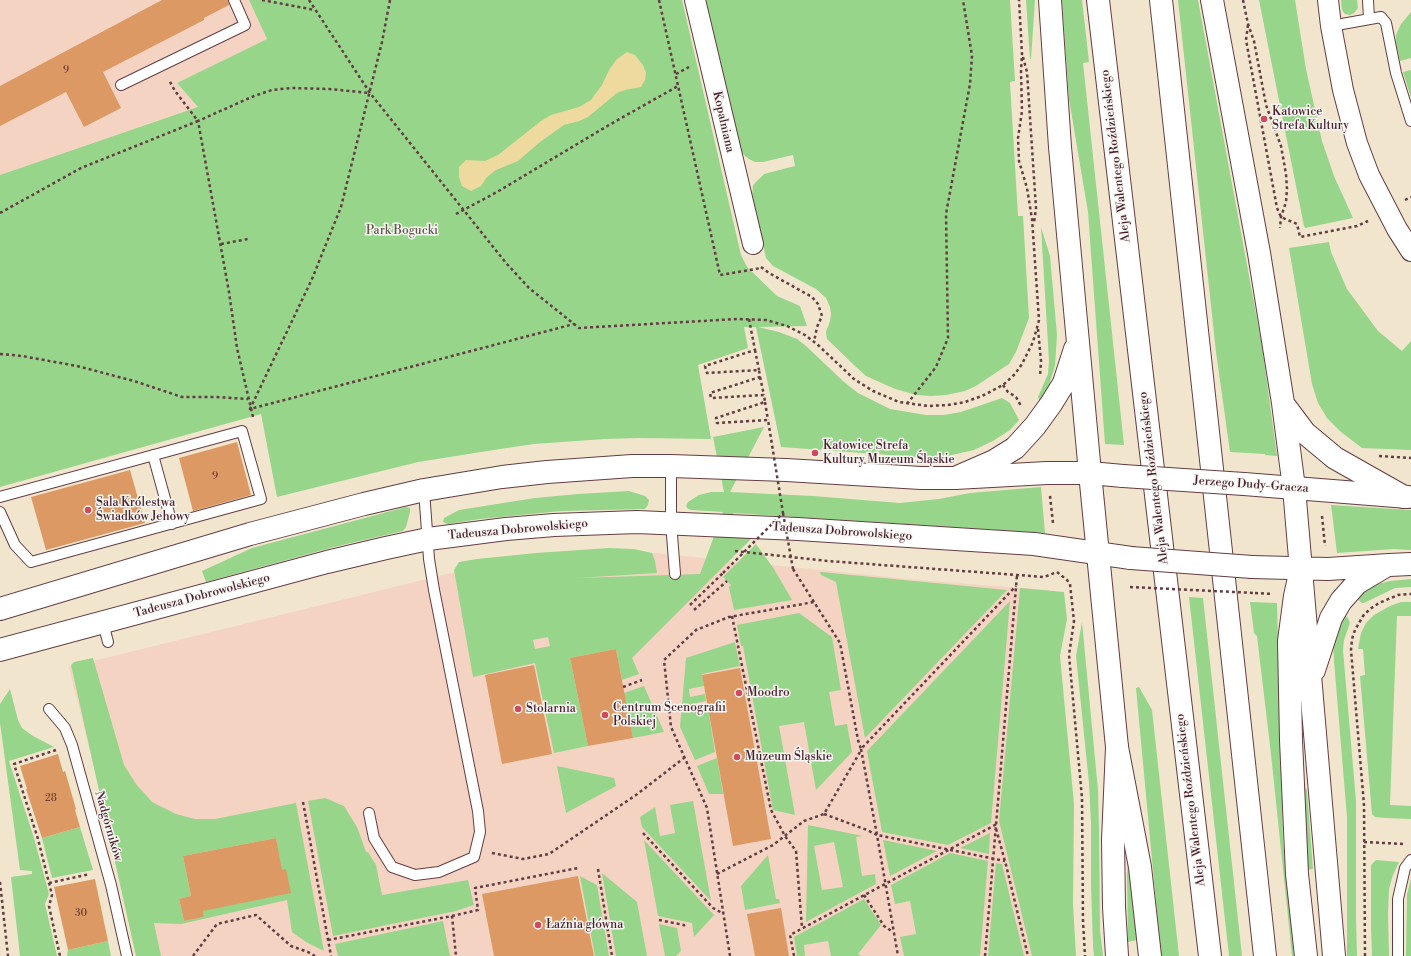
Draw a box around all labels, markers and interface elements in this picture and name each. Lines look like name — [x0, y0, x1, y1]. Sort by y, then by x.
house number: 9 — [63, 65, 69, 77]
street label: Aleja Walentego Roździeńskiego — [1098, 69, 1134, 243]
street label: Kopalniana — [709, 90, 737, 154]
place label: Katowice Strefa Kultury — [1272, 105, 1349, 133]
marker: Katowice Strefa Kultury — [1259, 114, 1269, 124]
park label: Park Bogucki — [366, 224, 438, 238]
street label: Aleja Walentego Roździeńskiego — [1136, 391, 1172, 565]
place label: Katowice Strefa Kultury Muzeum Śląskie — [823, 439, 954, 467]
marker: Katowice Strefa Kultury Muzeum Śląskie — [810, 448, 820, 458]
house number: 9 — [212, 471, 218, 483]
street label: Jerzego Dudy-Gracza — [1193, 474, 1309, 496]
place label: Sala Królestwa Świadków Jehowy — [96, 496, 190, 524]
marker: Sala Królestwa Świadków Jehowy — [83, 505, 93, 515]
street label: Tadeusza Dobrowolskiego — [447, 517, 589, 543]
street label: Tadeusza Dobrowolskiego — [771, 520, 913, 544]
street label: Tadeusza Dobrowolskiego — [132, 571, 272, 621]
place label: Moodro — [747, 686, 790, 700]
marker: Moodro — [734, 688, 744, 698]
place label: Centrum Scenografii Polskiej — [613, 701, 726, 729]
place label: Stolarnia — [526, 702, 576, 716]
marker: Stolarnia — [513, 704, 523, 714]
marker: Centrum Scenografii Polskiej — [600, 710, 610, 720]
street label: Aleja Walentego Roździeńskiego — [1173, 713, 1209, 887]
place label: Muzeum Śląskie — [745, 750, 832, 764]
marker: Muzeum Śląskie — [732, 752, 742, 762]
street label: Nadgórników — [91, 789, 125, 863]
house number: 28 — [45, 793, 57, 805]
house number: 30 — [75, 908, 87, 920]
place label: Łaźnia główna — [546, 918, 623, 932]
marker: Łaźnia główna — [533, 920, 543, 930]

